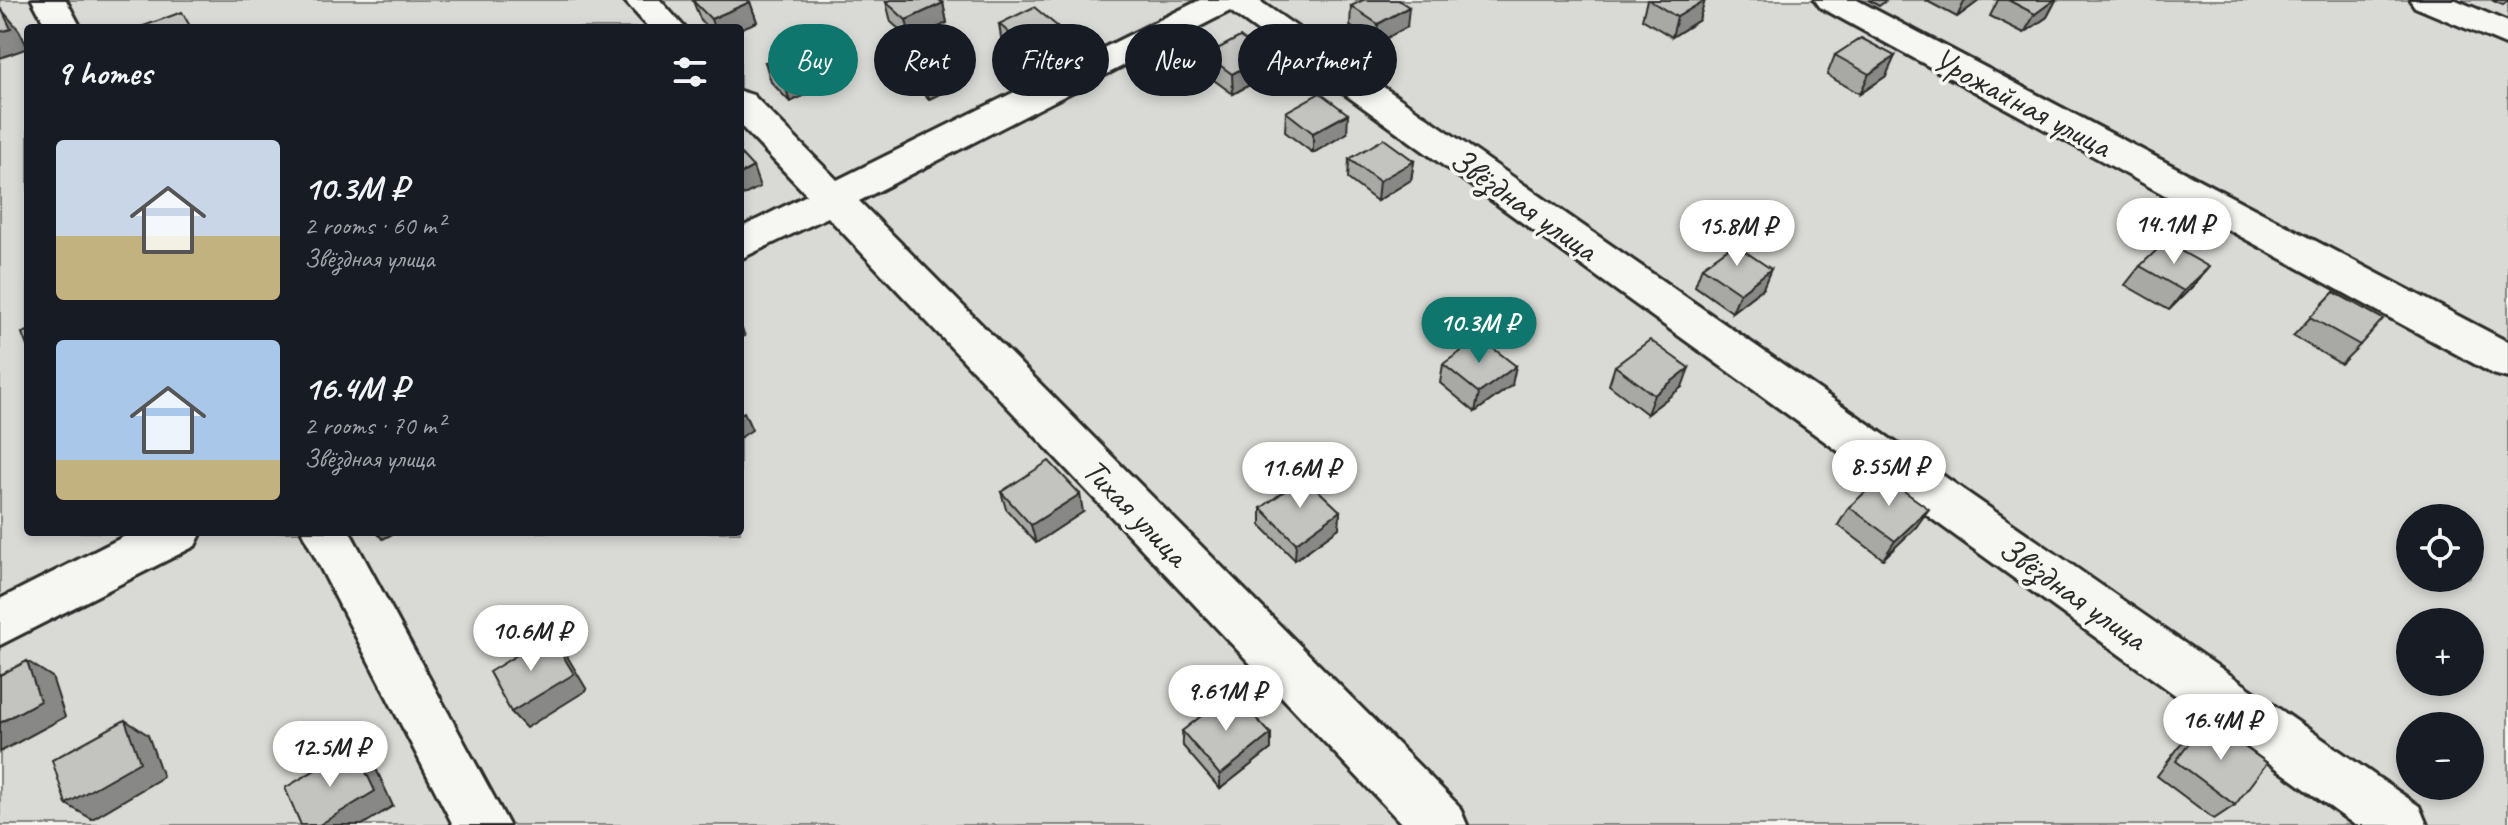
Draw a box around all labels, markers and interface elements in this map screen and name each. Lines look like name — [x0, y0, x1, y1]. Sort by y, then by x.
chip: Buy — [768, 24, 858, 96]
chip: Rent — [874, 24, 976, 96]
chip: Filters — [992, 24, 1109, 96]
chip: New — [1125, 24, 1222, 96]
chip: Apartment — [1238, 24, 1397, 96]
street label: Урожайная улица — [1926, 37, 2121, 168]
icon: filters — [668, 50, 712, 94]
text: 9 homes — [56, 51, 152, 94]
street label: Звёздная улица — [1442, 137, 1608, 272]
text: 10.3M ₽ — [304, 166, 407, 209]
icon: home — [120, 172, 216, 268]
pin: 14.1M ₽ — [2100, 198, 2248, 266]
pin: 15.8M ₽ — [1663, 200, 1811, 268]
text: 14.1M ₽ — [2135, 207, 2213, 240]
text: 2 rooms · 60 m² — [304, 209, 445, 242]
text: 15.8M ₽ — [1698, 209, 1776, 242]
text: Звёздная улица — [304, 242, 434, 275]
pin: 10.3M ₽ — [1405, 297, 1553, 365]
text: 10.3M ₽ — [1440, 306, 1518, 339]
text: 16.4M ₽ — [304, 366, 408, 409]
icon: home — [120, 372, 216, 468]
text: 2 rooms · 70 m² — [304, 409, 445, 442]
pin: 8.55M ₽ — [1815, 440, 1963, 508]
text: Звёздная улица — [304, 442, 434, 475]
pin: 11.6M ₽ — [1226, 442, 1374, 510]
street label: Тихая улица — [1074, 449, 1200, 577]
text: 8.55M ₽ — [1850, 449, 1928, 482]
text: 11.6M ₽ — [1260, 451, 1340, 484]
map controls — [2396, 504, 2484, 800]
button: locate — [2396, 504, 2484, 592]
street label: Звёздная улица — [1991, 526, 2157, 661]
pin: 10.6M ₽ — [457, 605, 605, 673]
button: + — [2396, 608, 2484, 696]
text: 10.6M ₽ — [491, 614, 571, 647]
pin: 9.61M ₽ — [1152, 665, 1300, 733]
text: 9.61M ₽ — [1186, 674, 1266, 707]
pin: 16.4M ₽ — [2147, 694, 2295, 762]
text: 16.4M ₽ — [2181, 703, 2261, 736]
button: − — [2396, 712, 2484, 800]
pin: 12.5M ₽ — [256, 721, 404, 789]
text: 12.5M ₽ — [291, 730, 369, 763]

